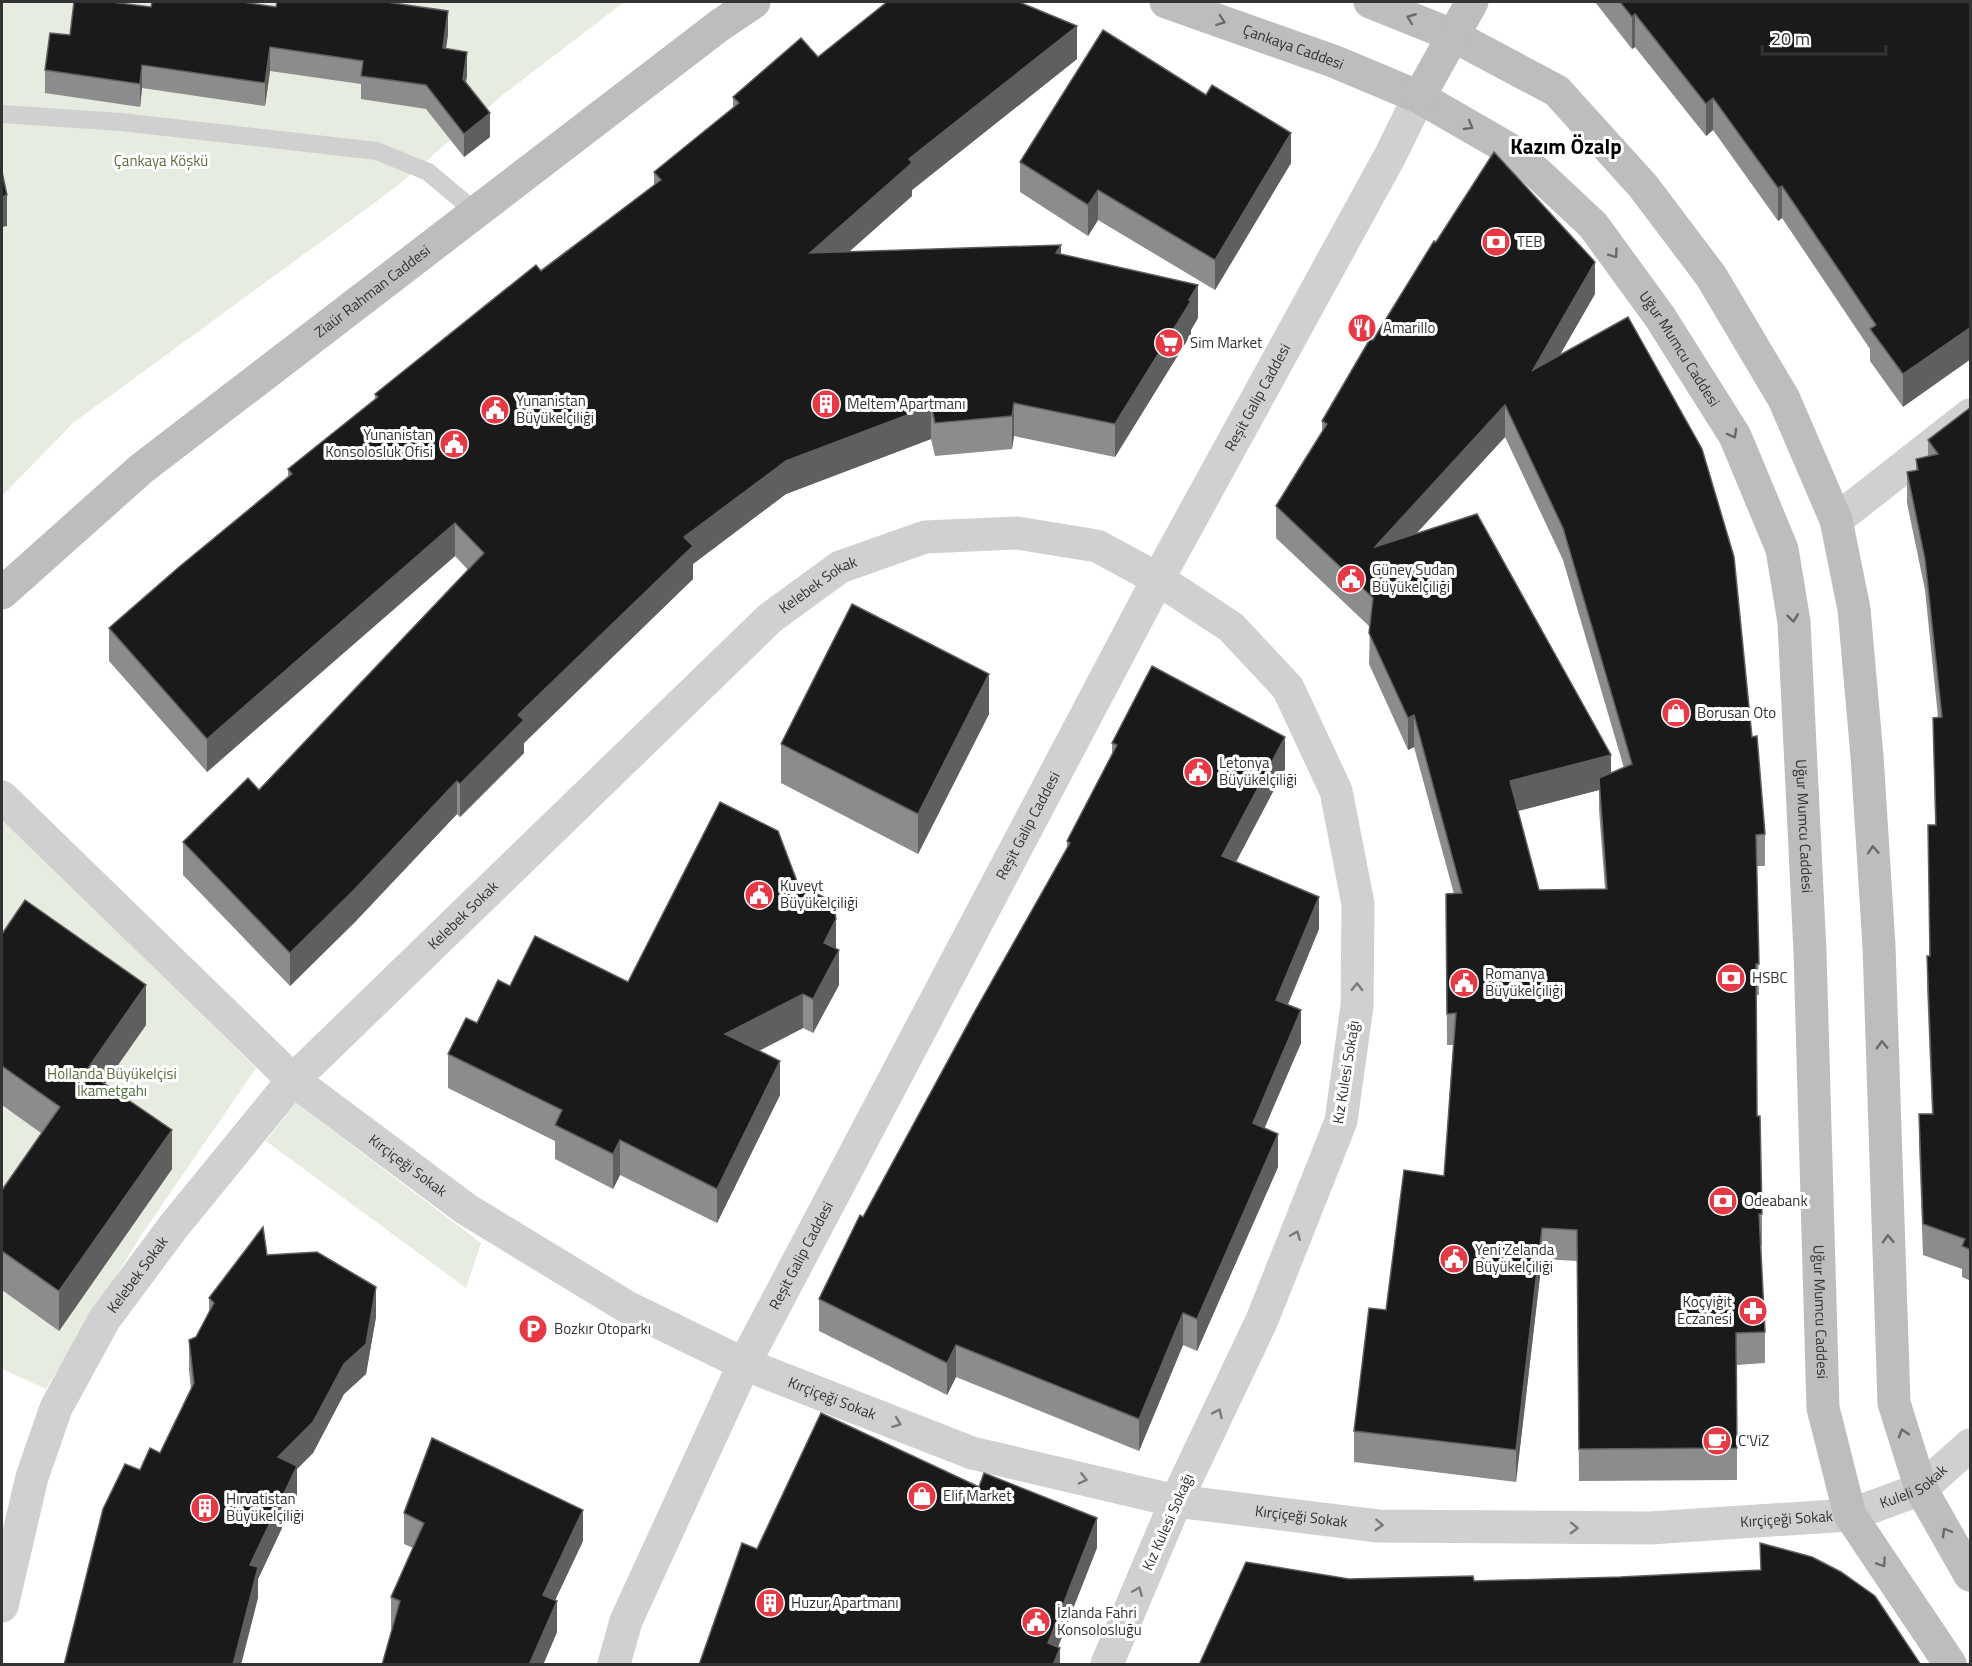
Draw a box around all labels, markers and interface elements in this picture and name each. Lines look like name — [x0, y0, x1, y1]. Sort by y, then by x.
one-way arrow — [1406, 13, 1417, 25]
one-way arrow — [1215, 14, 1226, 27]
street label: Çankaya Caddesi — [1240, 18, 1348, 75]
scale bar — [1762, 18, 1886, 56]
text: 20 m — [1771, 25, 1810, 52]
one-way arrow — [1463, 119, 1474, 130]
district label: Kazım Özalp — [1510, 130, 1622, 162]
park label: Çankaya Köşkü — [114, 149, 208, 172]
bank icon: TEB — [1480, 226, 1512, 258]
place label: TEB — [1517, 230, 1542, 253]
street label: Ziaür Rahman Caddesi — [309, 239, 435, 343]
one-way arrow — [1607, 247, 1618, 258]
street label: Uğur Mumcu Caddesi — [1634, 286, 1726, 411]
restaurant icon: Amarillo — [1346, 312, 1378, 344]
place label: Amarillo — [1383, 316, 1435, 339]
supermarket icon: Sim Market — [1153, 327, 1185, 359]
place label: Sim Market — [1190, 331, 1263, 354]
street label: Reşit Galip Caddesi — [1218, 339, 1296, 455]
building icon: Meltem Apartmanı — [810, 388, 842, 420]
place label: Yunanistan Büyükelçiliği — [516, 389, 594, 429]
place label: Meltem Apartmanı — [847, 392, 965, 415]
public building icon: Yunanistan Büyükelçiliği — [479, 394, 511, 426]
place label: Yunanistan Konsolosluk Ofisi — [325, 423, 433, 463]
public building icon: Yunanistan Konsolosluk Ofisi — [438, 428, 470, 460]
one-way arrow — [1726, 428, 1737, 438]
street label: Kelebek Sokak — [774, 550, 860, 619]
place label: Güney Sudan Büyükelçiliği — [1372, 558, 1455, 598]
public building icon: Güney Sudan Büyükelçiliği — [1335, 563, 1367, 595]
one-way arrow — [1786, 613, 1799, 623]
shop icon: Borusan Oto — [1660, 697, 1692, 729]
place label: Borusan Oto — [1697, 701, 1776, 724]
place label: Letonya Büyükelçiliği — [1219, 751, 1297, 791]
public building icon: Letonya Büyükelçiliği — [1182, 756, 1214, 788]
street label: Uğur Mumcu Caddesi — [1790, 759, 1819, 894]
street label: Reşit Galip Caddesi — [989, 767, 1066, 884]
one-way arrow — [1866, 845, 1879, 854]
place label: Kuveyt Büyükelçiliği — [780, 874, 858, 914]
street label: Kelebek Sokak — [422, 875, 503, 955]
public building icon: Kuveyt Büyükelçiliği — [743, 879, 775, 911]
place label: Romanya Büyükelçiliği — [1485, 962, 1563, 1002]
bank icon: HSBC — [1715, 962, 1747, 994]
place label: HSBC — [1752, 966, 1788, 989]
public building icon: Romanya Büyükelçiliği — [1448, 967, 1480, 999]
one-way arrow — [1351, 982, 1363, 991]
street label: Kız Kulesi Sokağı — [1326, 1018, 1365, 1125]
one-way arrow — [1876, 1040, 1888, 1049]
park label: Hollanda Büyükelçisi İkametgahı — [47, 1062, 177, 1102]
street label: Kırçiçeği Sokak — [364, 1128, 452, 1202]
bank icon: Odeabank — [1707, 1185, 1739, 1217]
place label: Odeabank — [1744, 1189, 1808, 1212]
street label: Reşit Galip Caddesi — [763, 1197, 839, 1314]
one-way arrow — [1289, 1230, 1301, 1241]
street label: Kelebek Sokak — [101, 1231, 173, 1318]
one-way arrow — [1882, 1235, 1895, 1244]
place label: Yeni Zelanda Büyükelçiliği — [1475, 1238, 1555, 1278]
public building icon: Yeni Zelanda Büyükelçiliği — [1438, 1243, 1470, 1275]
street label: Uğur Mumcu Caddesi — [1807, 1245, 1834, 1379]
place label: Koçyiğit Eczanesi — [1677, 1290, 1733, 1330]
pharmacy icon: Koçyiğit Eczanesi — [1737, 1295, 1769, 1327]
parking icon: Bozkır Otoparkı — [517, 1313, 549, 1345]
place label: Bozkır Otoparkı — [554, 1317, 651, 1340]
street label: Kırçiçeği Sokak — [785, 1370, 880, 1426]
one-way arrow — [1210, 1409, 1222, 1420]
one-way arrow — [891, 1416, 902, 1429]
cafe icon: C'ViZ — [1701, 1425, 1733, 1457]
one-way arrow — [1898, 1428, 1910, 1439]
place label: C'ViZ — [1738, 1429, 1769, 1452]
street label: Kuleli Sokak — [1876, 1459, 1952, 1514]
street label: Kız Kulesi Sokağı — [1136, 1469, 1199, 1574]
one-way arrow — [1078, 1472, 1088, 1485]
shop icon: Elif Market — [906, 1480, 938, 1512]
place label: Elif Market — [943, 1484, 1012, 1507]
place label: Hırvatistan Büyükelçiliği — [226, 1487, 304, 1527]
building icon: Hırvatistan Büyükelçiliği — [189, 1492, 221, 1524]
street label: Kırçiçeği Sokak — [1254, 1499, 1349, 1533]
street label: Kırçiçeği Sokak — [1739, 1504, 1834, 1533]
one-way arrow — [1375, 1518, 1384, 1531]
one-way arrow — [1570, 1522, 1579, 1534]
one-way arrow — [1941, 1528, 1953, 1538]
one-way arrow — [1875, 1557, 1886, 1568]
building icon: Huzur Apartmanı — [754, 1587, 786, 1619]
one-way arrow — [1131, 1587, 1143, 1598]
place label: Huzur Apartmanı — [791, 1591, 899, 1614]
place label: İzlanda Fahri Konsolosluğu — [1057, 1601, 1142, 1641]
public building icon: İzlanda Fahri Konsolosluğu — [1020, 1606, 1052, 1638]

